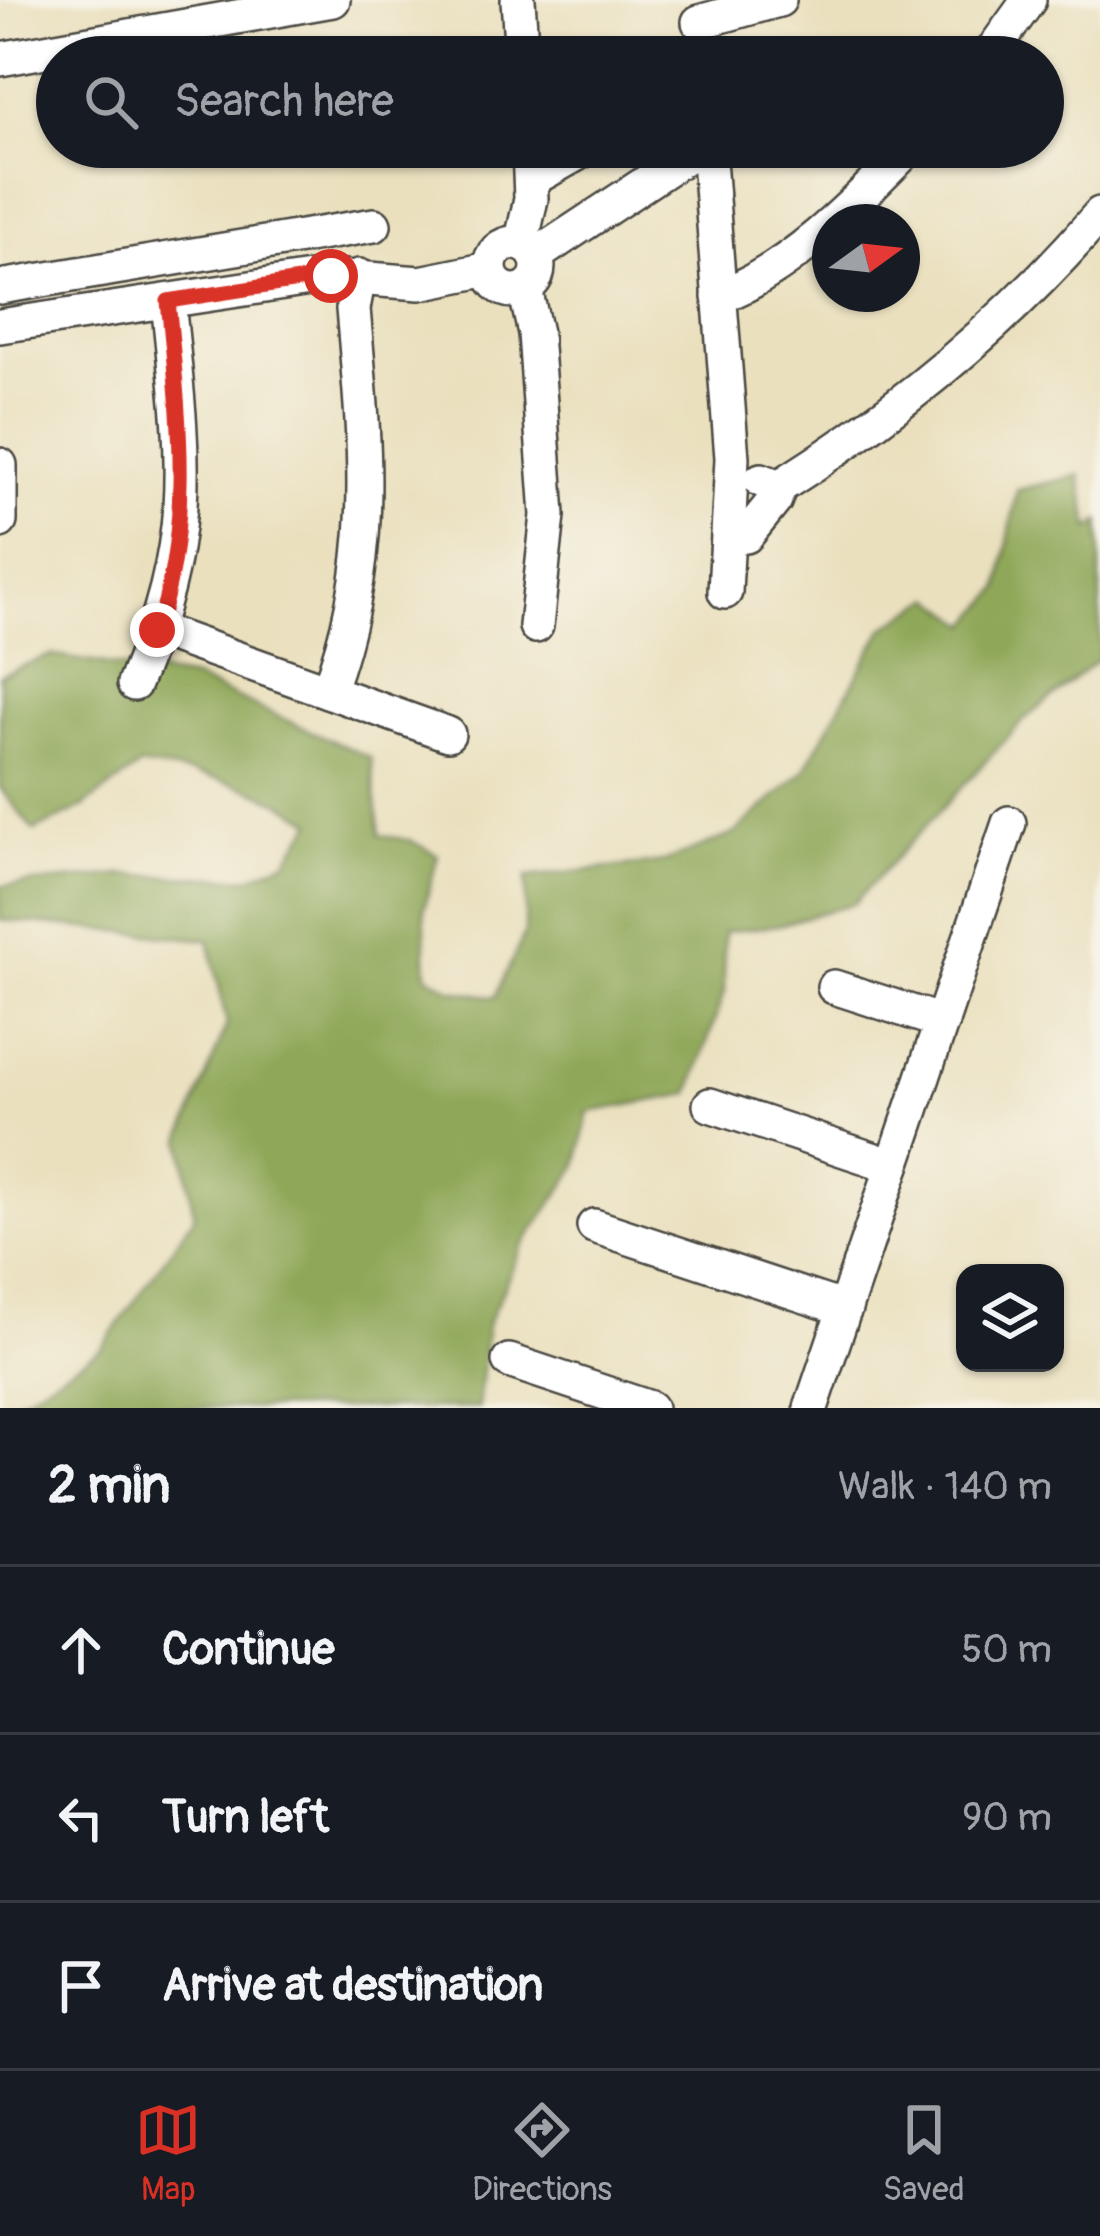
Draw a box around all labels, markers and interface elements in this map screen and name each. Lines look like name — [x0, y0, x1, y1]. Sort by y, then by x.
search box — [36, 36, 1064, 168]
icon: search — [78, 69, 144, 135]
text: Search here — [174, 74, 394, 130]
north arrow — [812, 204, 920, 312]
route start — [304, 249, 358, 303]
route end — [130, 603, 184, 657]
map controls — [956, 1264, 1064, 1372]
button: layers — [956, 1264, 1064, 1372]
text: 2 min — [48, 1454, 170, 1518]
text: Walk · 140 m — [838, 1462, 1052, 1511]
icon: ahead — [48, 1617, 114, 1683]
text: Continue — [162, 1622, 335, 1678]
text: 50 m — [961, 1625, 1052, 1674]
icon: left — [48, 1785, 114, 1851]
text: Turn left — [162, 1790, 329, 1846]
text: 90 m — [962, 1793, 1052, 1842]
icon: arrive — [48, 1953, 114, 2019]
text: Arrive at destination — [162, 1958, 543, 2014]
tab: Map — [135, 2097, 201, 2210]
tab: Directions — [472, 2097, 612, 2210]
tab: Saved — [883, 2097, 965, 2210]

